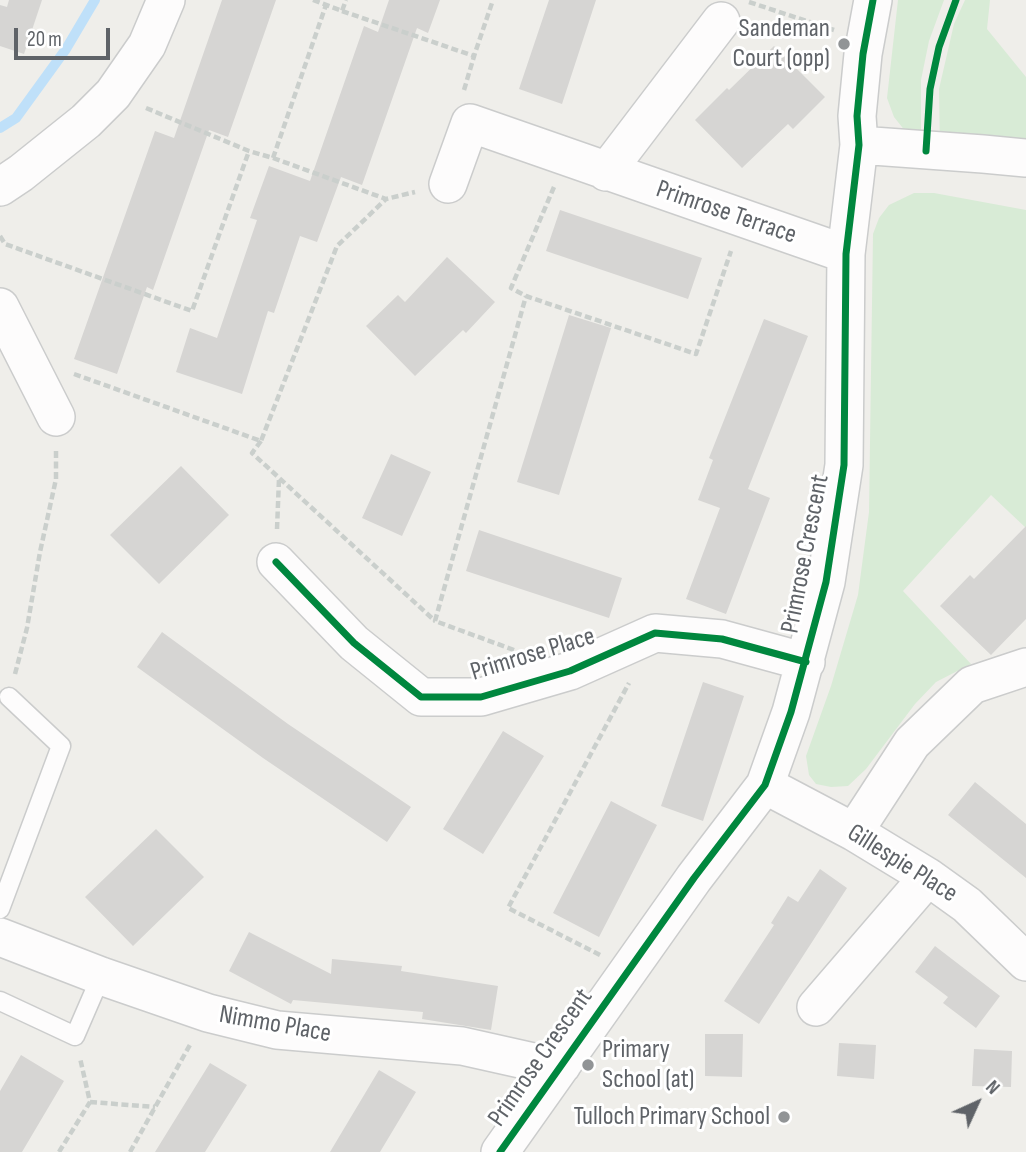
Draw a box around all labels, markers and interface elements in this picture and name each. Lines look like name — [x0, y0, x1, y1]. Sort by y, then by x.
place label: Sandeman Court (opp) — [733, 13, 830, 74]
scale bar — [18, 14, 114, 58]
text: 20 m — [27, 27, 62, 52]
marker: Sandeman Court (opp) — [836, 36, 852, 52]
street label: Primrose Terrace — [652, 174, 800, 252]
street label: Primrose Crescent — [775, 472, 837, 636]
street label: Primrose Place — [467, 621, 599, 689]
street label: Gillespie Place — [841, 818, 963, 910]
street label: Primrose Crescent — [482, 983, 600, 1133]
street label: Nimmo Place — [217, 1000, 333, 1050]
place label: Primary School (at) — [602, 1034, 694, 1096]
marker: Primary School (at) — [580, 1057, 596, 1073]
north arrow — [942, 1068, 1012, 1138]
text: N — [980, 1076, 1004, 1100]
place label: Tulloch Primary School — [573, 1101, 770, 1133]
marker: Tulloch Primary School — [776, 1109, 792, 1125]

